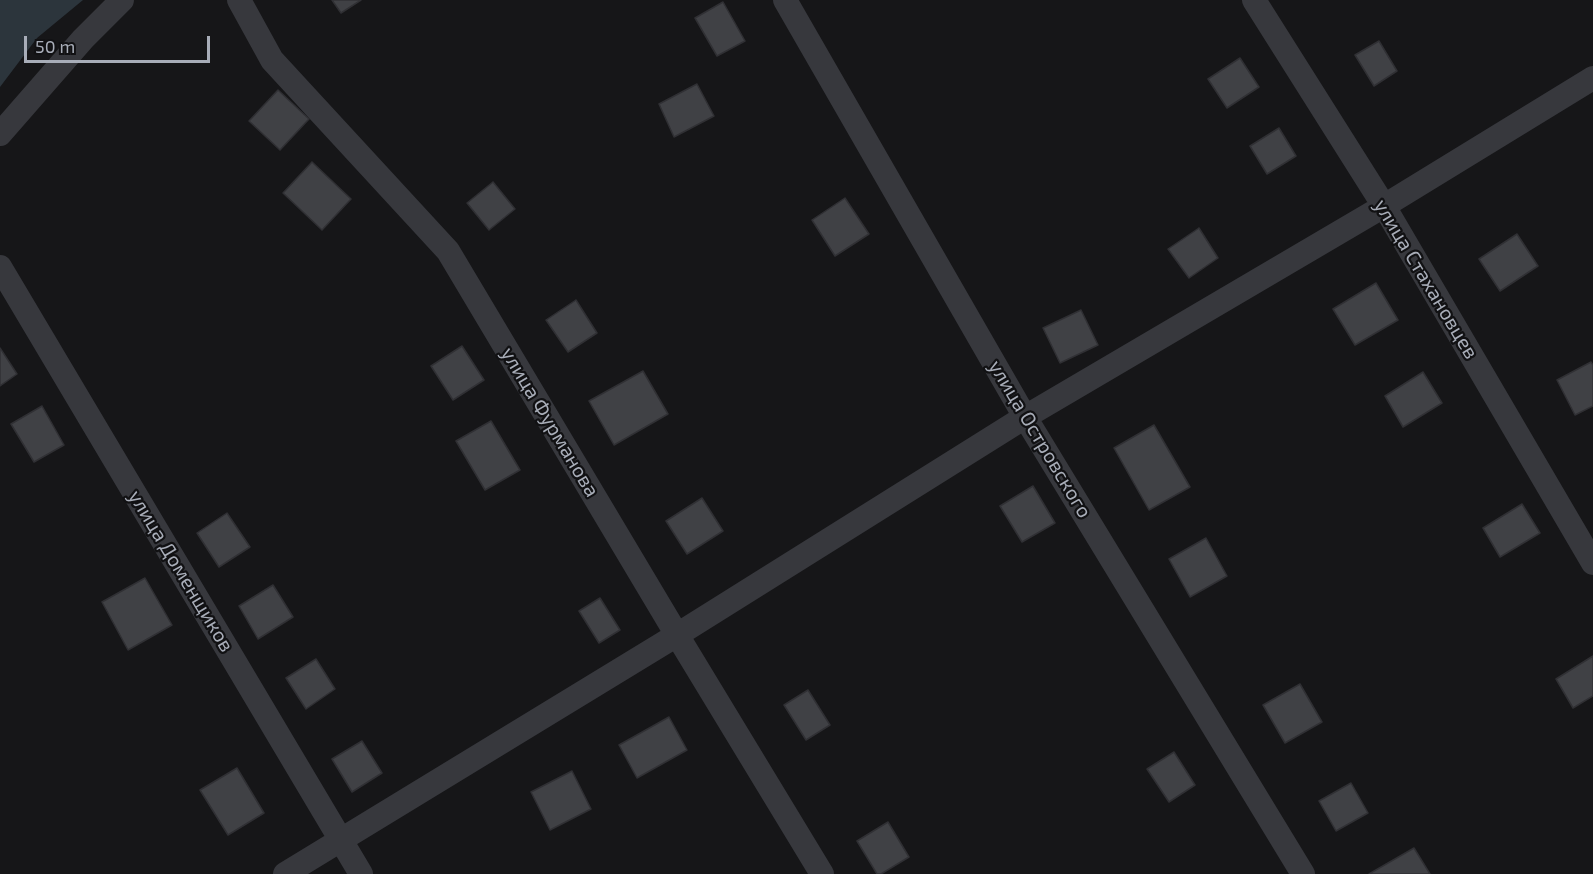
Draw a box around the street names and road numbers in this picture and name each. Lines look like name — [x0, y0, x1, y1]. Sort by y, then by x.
street label: улица Стахановцев — [1369, 195, 1483, 363]
street label: улица Фурманова — [496, 343, 604, 501]
street label: улица Островского — [983, 356, 1097, 522]
street label: улица Доменщиков — [123, 486, 239, 656]

